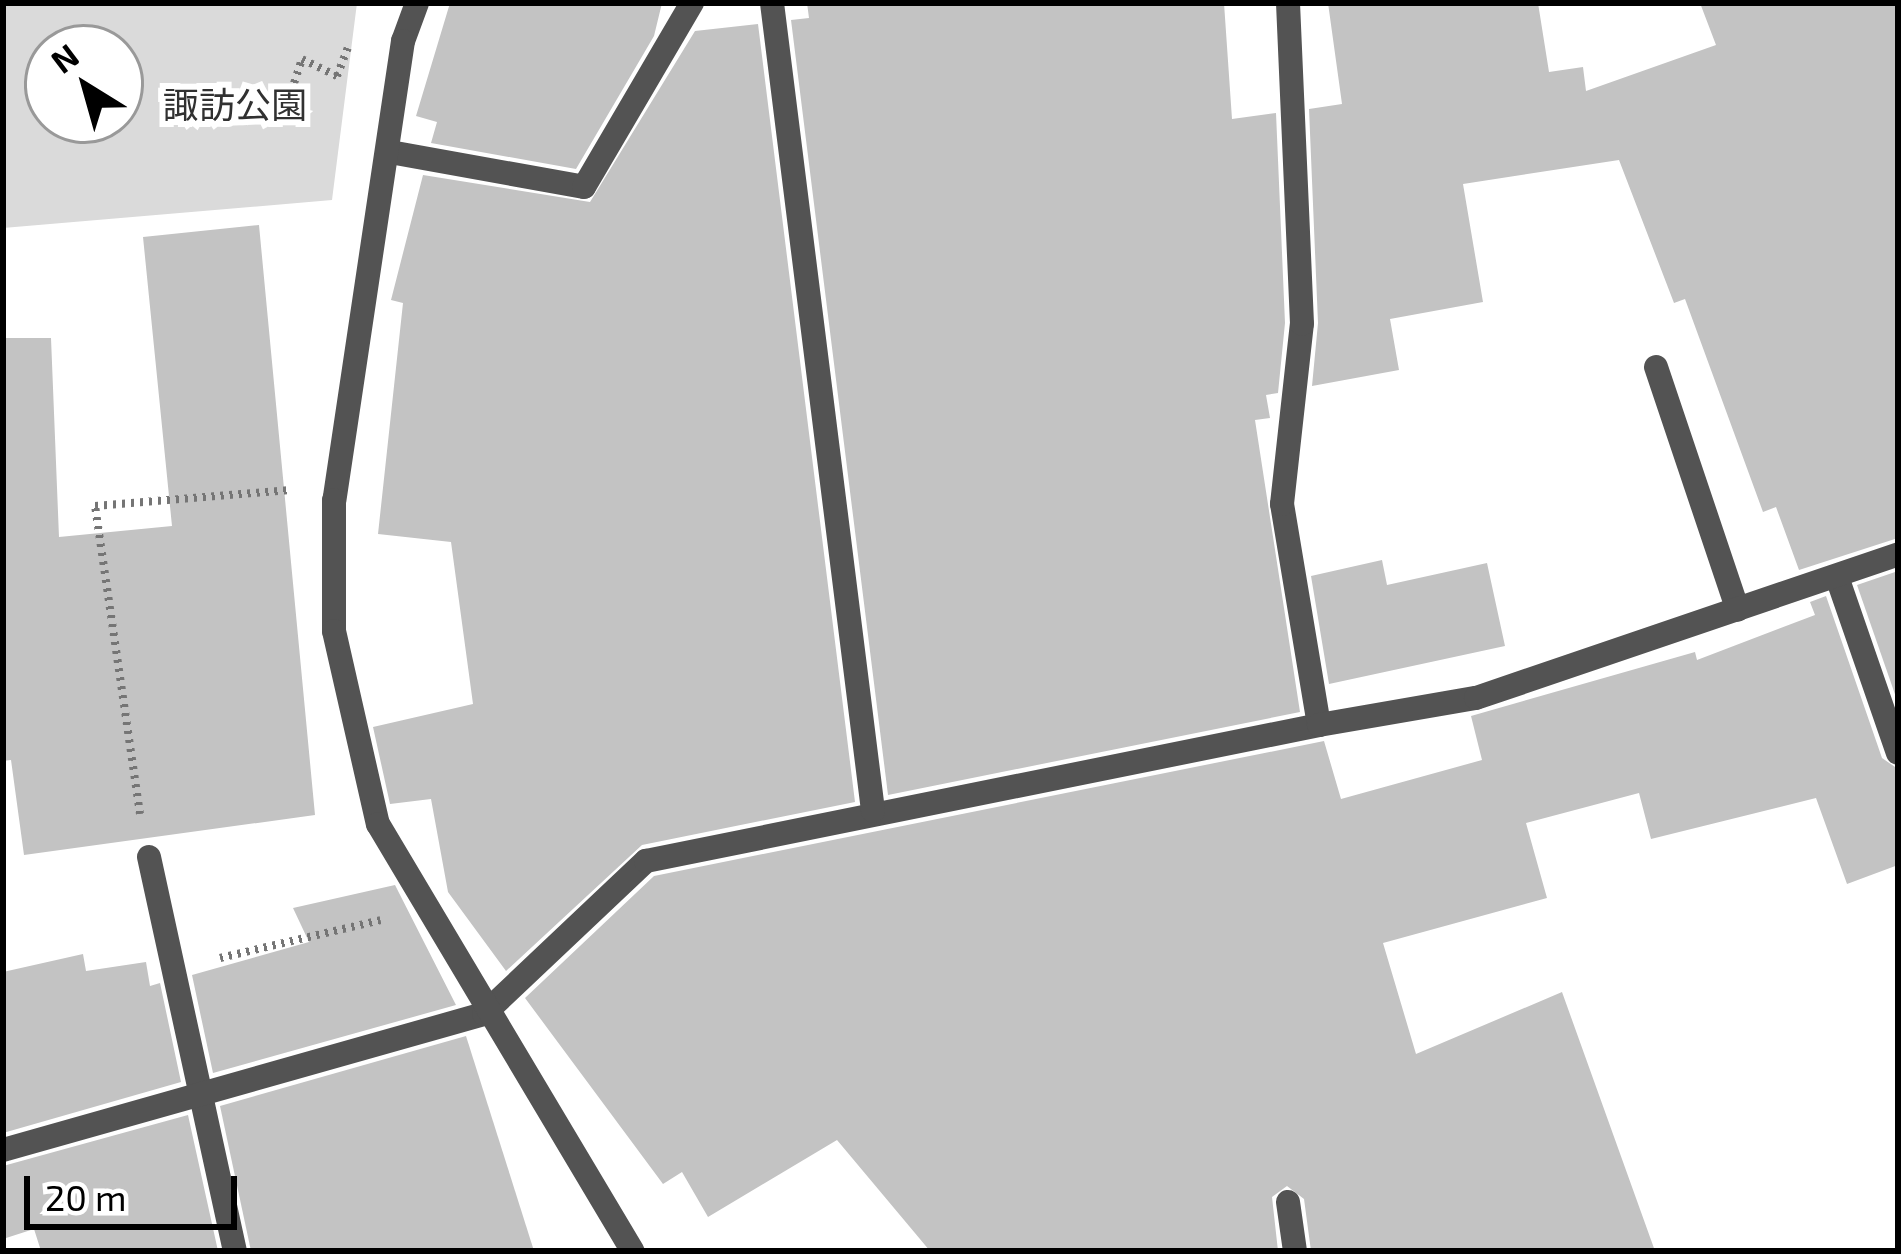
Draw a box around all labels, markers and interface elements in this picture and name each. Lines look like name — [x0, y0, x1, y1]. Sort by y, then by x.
north arrow — [24, 24, 144, 144]
text: N — [43, 35, 86, 81]
park label: 諏訪公園 — [163, 82, 307, 126]
scale bar — [30, 1152, 243, 1226]
text: 20 m — [45, 1175, 127, 1218]

